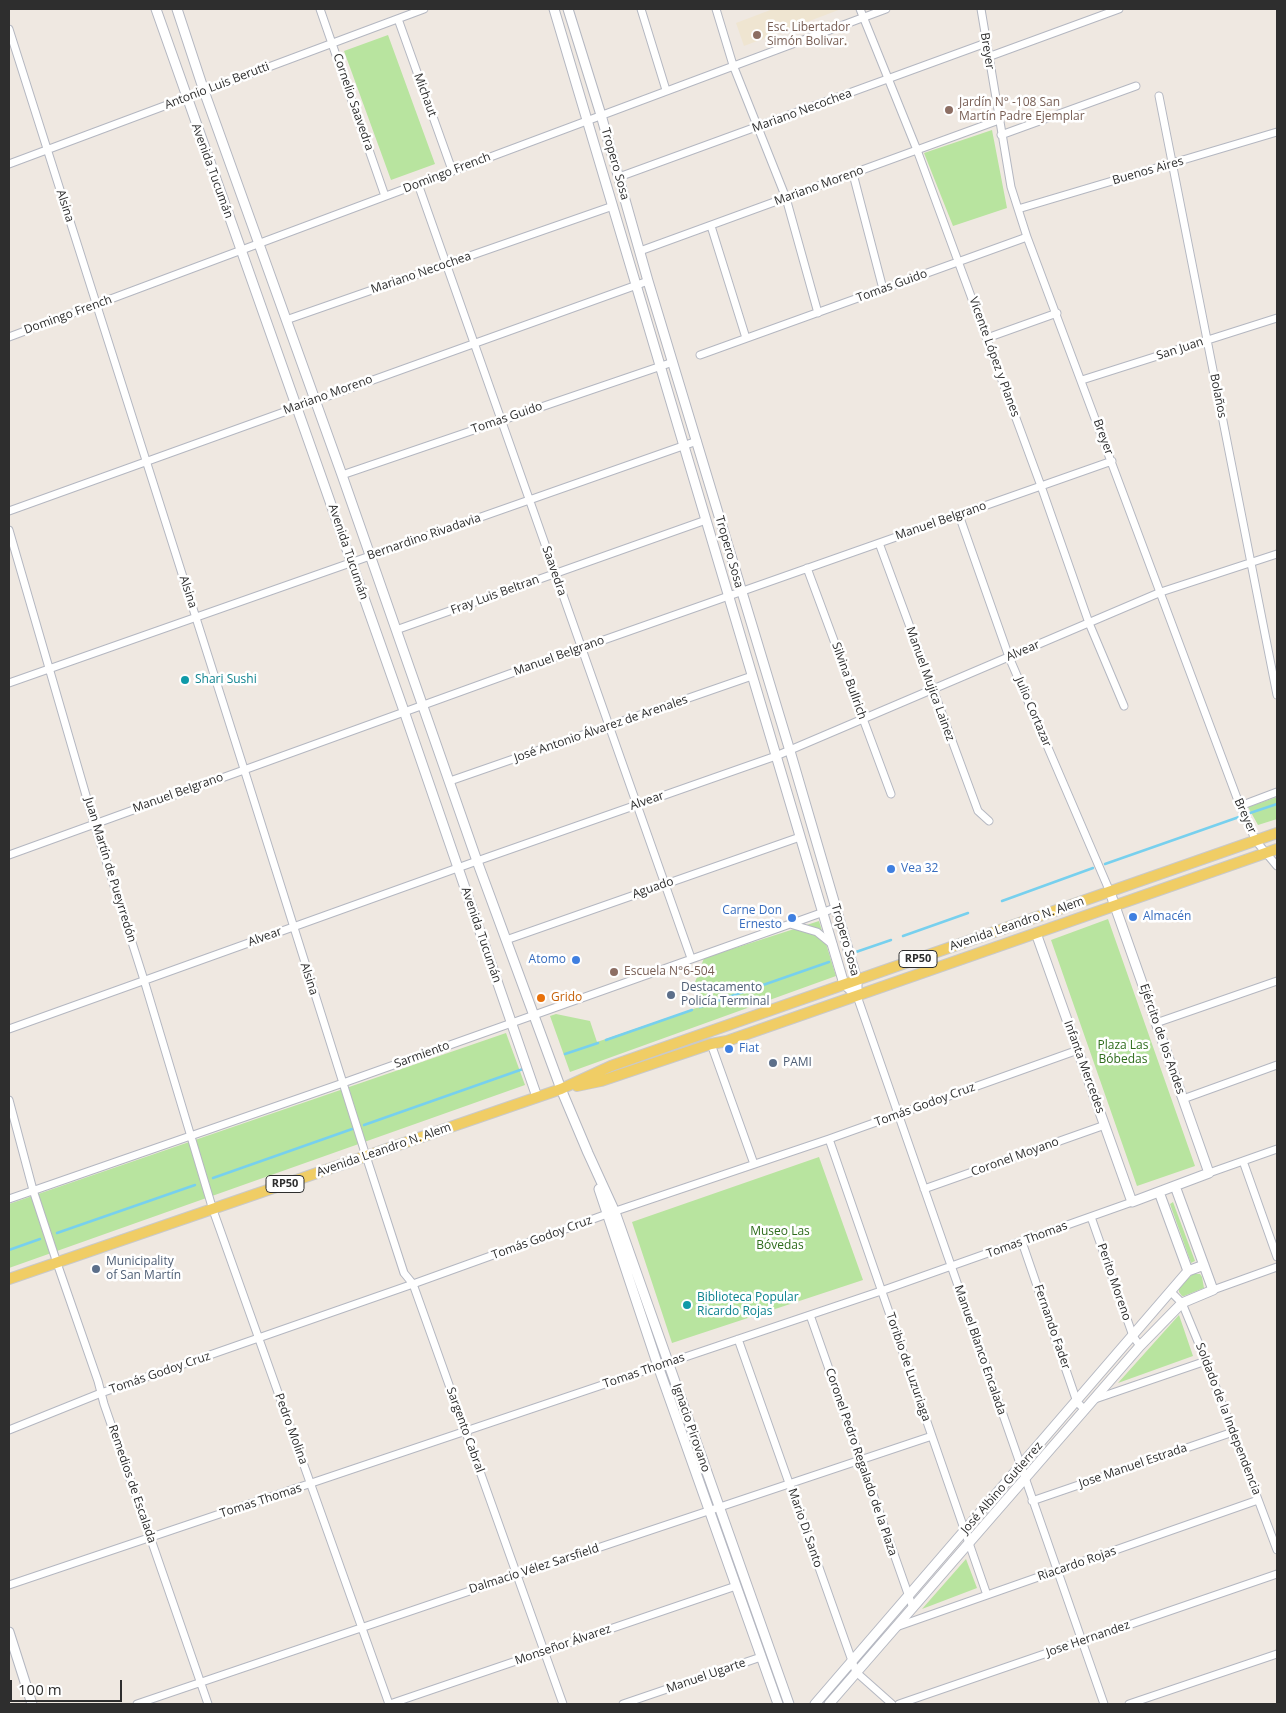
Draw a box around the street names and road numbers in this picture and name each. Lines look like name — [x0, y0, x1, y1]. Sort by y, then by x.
street label: Breyer — [977, 32, 997, 70]
street label: Cornelio Saavedra — [330, 52, 376, 152]
street label: Antonio Luis Berutti — [163, 59, 271, 113]
street label: Michaut — [410, 71, 440, 119]
street label: Mariano Necochea — [750, 86, 854, 136]
street label: Avenida Tucumán — [188, 122, 236, 220]
street label: Tropero Sosa — [598, 126, 632, 202]
street label: Domingo French — [401, 150, 493, 196]
street label: Buenos Aires — [1111, 154, 1185, 188]
street label: Mariano Moreno — [772, 163, 866, 209]
street label: Alsina — [53, 188, 77, 224]
street label: Mariano Necochea — [369, 249, 473, 297]
street label: Tomas Guido — [855, 267, 929, 305]
street label: Domingo French — [22, 292, 114, 338]
street label: Vicente López y Planes — [966, 295, 1022, 419]
street label: San Juan — [1155, 335, 1205, 363]
street label: Mariano Moreno — [281, 372, 375, 418]
street label: Bolaños — [1207, 373, 1229, 419]
street label: Tomas Guido — [470, 399, 544, 437]
street label: Breyer — [1090, 417, 1116, 457]
street label: Manuel Belgrano — [894, 499, 988, 543]
street label: Avenida Tucumán — [325, 502, 371, 602]
street label: Bernardino Rivadavia — [365, 511, 483, 563]
street label: Tropero Sosa — [712, 514, 746, 590]
street label: Saavedra — [539, 544, 569, 598]
street label: Fray Luis Beltran — [449, 572, 541, 618]
street label: Alsina — [176, 574, 200, 610]
street label: Manuel Mujica Lainez — [903, 625, 957, 743]
street label: Manuel Belgrano — [512, 633, 606, 679]
street label: Alvear — [1004, 638, 1042, 664]
street label: Silvina Bullrich — [828, 640, 870, 722]
street label: Julio Cortazar — [1012, 675, 1054, 749]
street label: José Antonio Álvarez de Arenales — [512, 692, 690, 766]
street label: Manuel Belgrano — [131, 770, 225, 816]
street label: Alvear — [628, 789, 666, 813]
street label: Juan Martín de Pueyrredón — [81, 796, 139, 944]
street label: Breyer — [1231, 796, 1259, 836]
street label: Aguado — [630, 874, 676, 902]
street label: Avenida Tucumán — [458, 885, 504, 985]
street label: Avenida Leandro N. Alem — [948, 894, 1086, 954]
street label: Tropero Sosa — [828, 902, 862, 978]
street label: Alvear — [246, 924, 284, 950]
road number: RP50 — [899, 951, 937, 968]
street label: Alsina — [297, 961, 321, 997]
street label: Ejército de los Andes — [1136, 982, 1188, 1096]
street label: Infanta Mercedes — [1061, 1019, 1107, 1115]
street label: Sarmiento — [392, 1038, 452, 1072]
street label: Tomás Godoy Cruz — [873, 1080, 977, 1130]
street label: Avenida Leandro N. Alem — [315, 1120, 453, 1180]
street label: Coronel Moyano — [969, 1134, 1061, 1180]
road number: RP50 — [266, 1176, 304, 1192]
street label: Tomás Godoy Cruz — [490, 1213, 594, 1263]
street label: Tomas Thomas — [985, 1219, 1069, 1261]
street label: Perito Moreno — [1094, 1241, 1134, 1323]
street label: Manuel Blanco Encalada — [951, 1283, 1009, 1417]
street label: Fernando Fader — [1031, 1283, 1073, 1371]
street label: Toribio de Luzuriaga — [883, 1311, 933, 1423]
street label: Soldado de la Independencia — [1192, 1341, 1264, 1497]
street label: Tomás Godoy Cruz — [108, 1349, 212, 1397]
street label: Tomas Thomas — [601, 1350, 687, 1392]
street label: Coronel Pedro Regalado de la Plaza — [822, 1366, 900, 1558]
street label: Ignacio Pirovano — [669, 1382, 713, 1474]
street label: Sargento Cabral — [443, 1385, 487, 1475]
street label: Pedro Molina — [271, 1391, 311, 1467]
street label: Remedios de Escalada — [105, 1423, 159, 1545]
street label: José Albino Gutierrez — [958, 1439, 1046, 1537]
street label: Jose Manuel Estrada — [1077, 1441, 1189, 1491]
street label: Tomas Thomas — [218, 1481, 304, 1521]
street label: Mario Di Santo — [785, 1487, 825, 1569]
street label: Dalmacio Vélez Sarsfield — [467, 1541, 601, 1597]
street label: Riacardo Rojas — [1036, 1544, 1118, 1584]
street label: Jose Hernandez — [1044, 1618, 1132, 1660]
street label: Monseñor Álvarez — [513, 1622, 613, 1668]
street label: Manuel Ugarte — [664, 1656, 748, 1696]

